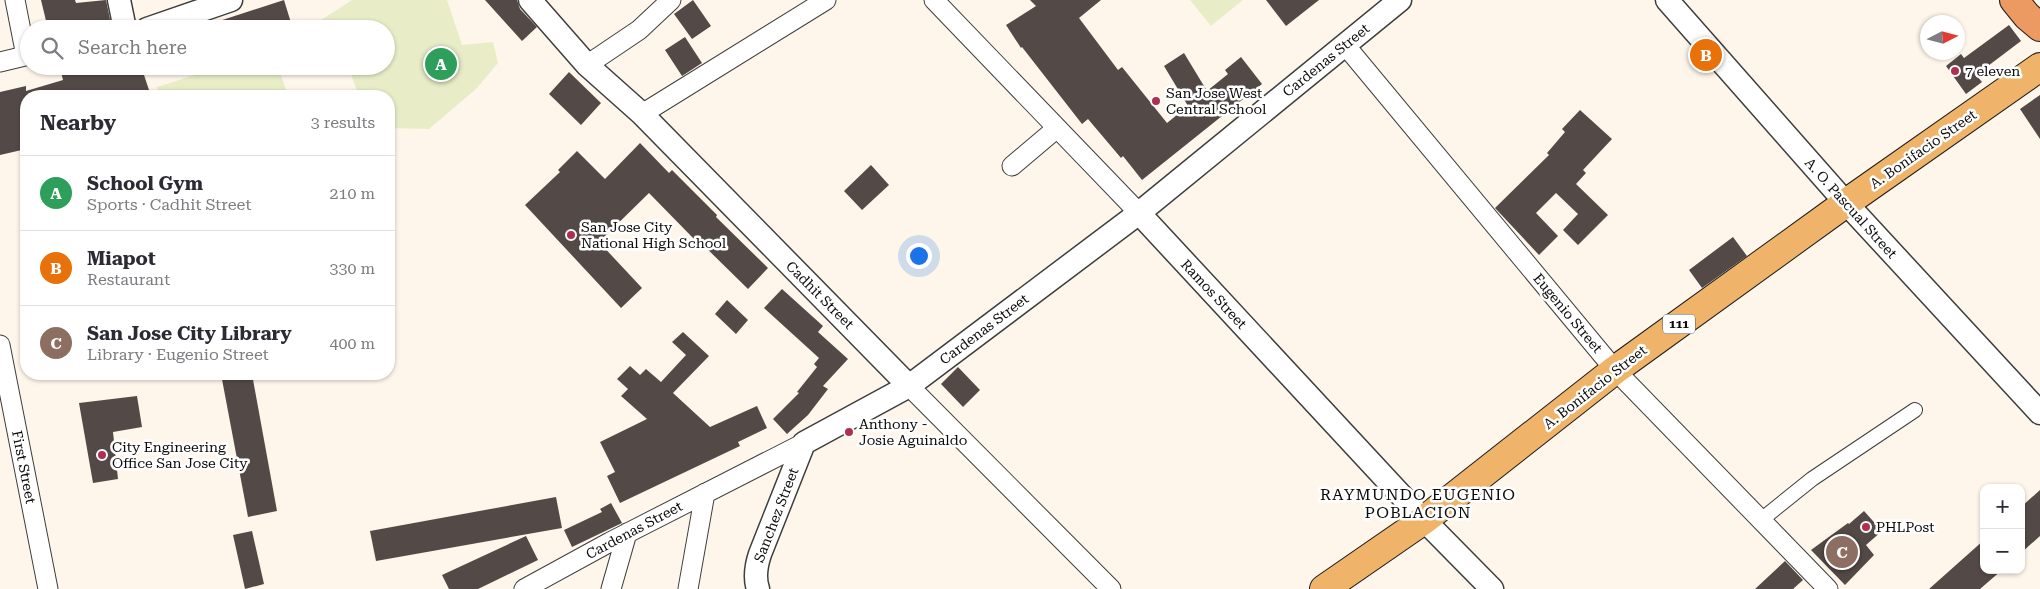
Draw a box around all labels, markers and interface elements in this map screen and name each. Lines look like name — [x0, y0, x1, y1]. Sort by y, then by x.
north arrow — [1920, 15, 1965, 60]
search box — [20, 20, 395, 75]
street label: Cardenas Street — [1279, 20, 1373, 100]
icon: search — [38, 34, 66, 62]
text: Search here — [78, 36, 187, 59]
pin: B — [1690, 36, 1722, 74]
pin: A — [425, 45, 457, 83]
place label: 7 eleven — [1965, 63, 2020, 79]
marker: 7 eleven — [1949, 65, 1961, 77]
place label: San Jose West Central School — [1166, 85, 1267, 117]
marker: San Jose West Central School — [1150, 95, 1162, 107]
street label: A. Bonifacio Street — [1867, 106, 1979, 192]
text: Nearby — [40, 111, 116, 135]
text: 3 results — [311, 113, 375, 132]
street label: A. O. Pascual Street — [1802, 154, 1900, 262]
text: School Gym — [87, 172, 203, 195]
text: A — [50, 184, 62, 203]
text: 210 m — [329, 184, 375, 203]
text: Sports · Cadhit Street — [87, 195, 251, 214]
place label: San Jose City National High School — [581, 219, 727, 251]
marker: San Jose City National High School — [565, 229, 577, 241]
your location — [906, 243, 932, 269]
text: Miapot — [87, 247, 156, 270]
street label: Ramos Street — [1178, 256, 1250, 332]
street label: Cadhit Street — [783, 258, 857, 332]
text: B — [50, 259, 62, 278]
text: 330 m — [329, 259, 375, 278]
text: Restaurant — [87, 270, 170, 289]
street label: Eugenio Street — [1530, 270, 1606, 356]
street label: Cardenas Street — [937, 290, 1031, 368]
road number: 111 — [1663, 314, 1695, 334]
text: San Jose City Library — [87, 322, 292, 345]
text: C — [50, 334, 62, 353]
text: 400 m — [329, 334, 375, 353]
street label: A. Bonifacio Street — [1540, 342, 1650, 432]
text: Library · Eugenio Street — [87, 345, 269, 364]
place label: Anthony - Josie Aguinaldo — [859, 416, 967, 448]
marker: Anthony - Josie Aguinaldo — [843, 426, 855, 438]
street label: First Street — [9, 429, 39, 505]
place label: City Engineering Office San Jose City — [112, 439, 248, 471]
marker: City Engineering Office San Jose City — [96, 449, 108, 461]
street label: Sanchez Street — [751, 465, 801, 565]
map controls — [1980, 484, 2025, 574]
button: + — [1980, 484, 2025, 529]
district label: RAYMUNDO EUGENIO POBLACION — [1320, 485, 1516, 522]
street label: Cardenas Street — [583, 498, 685, 562]
place label: PHLPost — [1876, 519, 1934, 535]
marker: PHLPost — [1860, 521, 1872, 533]
button: − — [1980, 529, 2025, 574]
pin: C — [1826, 533, 1858, 571]

